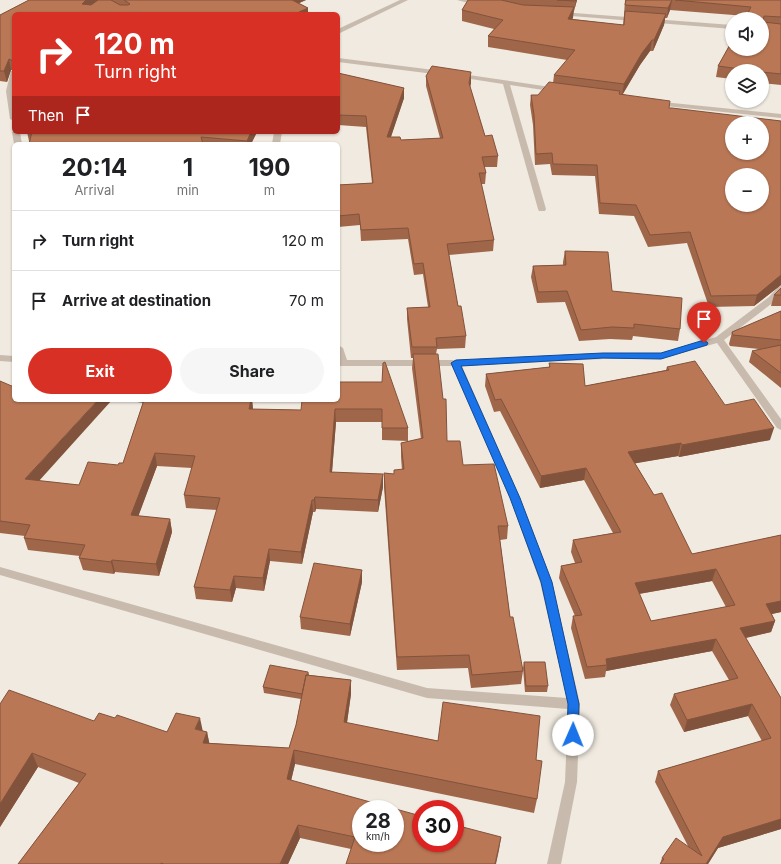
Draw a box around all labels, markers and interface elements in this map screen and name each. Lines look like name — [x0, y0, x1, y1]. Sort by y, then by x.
map controls — [725, 12, 769, 212]
button: sound — [725, 12, 769, 56]
text: 120 m — [94, 27, 175, 61]
icon: right — [28, 28, 80, 80]
text: Turn right — [94, 61, 177, 82]
button: layers — [725, 64, 769, 108]
icon: arrive — [72, 104, 94, 126]
text: Then — [28, 106, 64, 125]
button: + — [725, 116, 769, 160]
text: 20:14 — [61, 153, 127, 182]
text: 1 — [183, 153, 193, 182]
text: 190 — [248, 153, 291, 182]
button: − — [725, 168, 769, 212]
text: Arrival — [74, 182, 114, 198]
text: min — [177, 182, 199, 198]
text: m — [264, 182, 275, 198]
icon: right — [28, 230, 50, 252]
text: Turn right — [62, 231, 134, 250]
text: 120 m — [282, 231, 324, 250]
icon: arrive — [28, 290, 50, 312]
text: Arrive at destination — [62, 291, 211, 310]
text: 70 m — [289, 291, 324, 310]
pin — [687, 302, 721, 343]
icon: arrive — [693, 308, 715, 330]
button: Exit — [28, 348, 172, 394]
button: Share — [180, 348, 324, 394]
position arrow — [552, 714, 594, 756]
speed limit sign: 30 — [412, 800, 464, 852]
text: 28 — [365, 809, 391, 833]
text: km/h — [366, 830, 390, 842]

